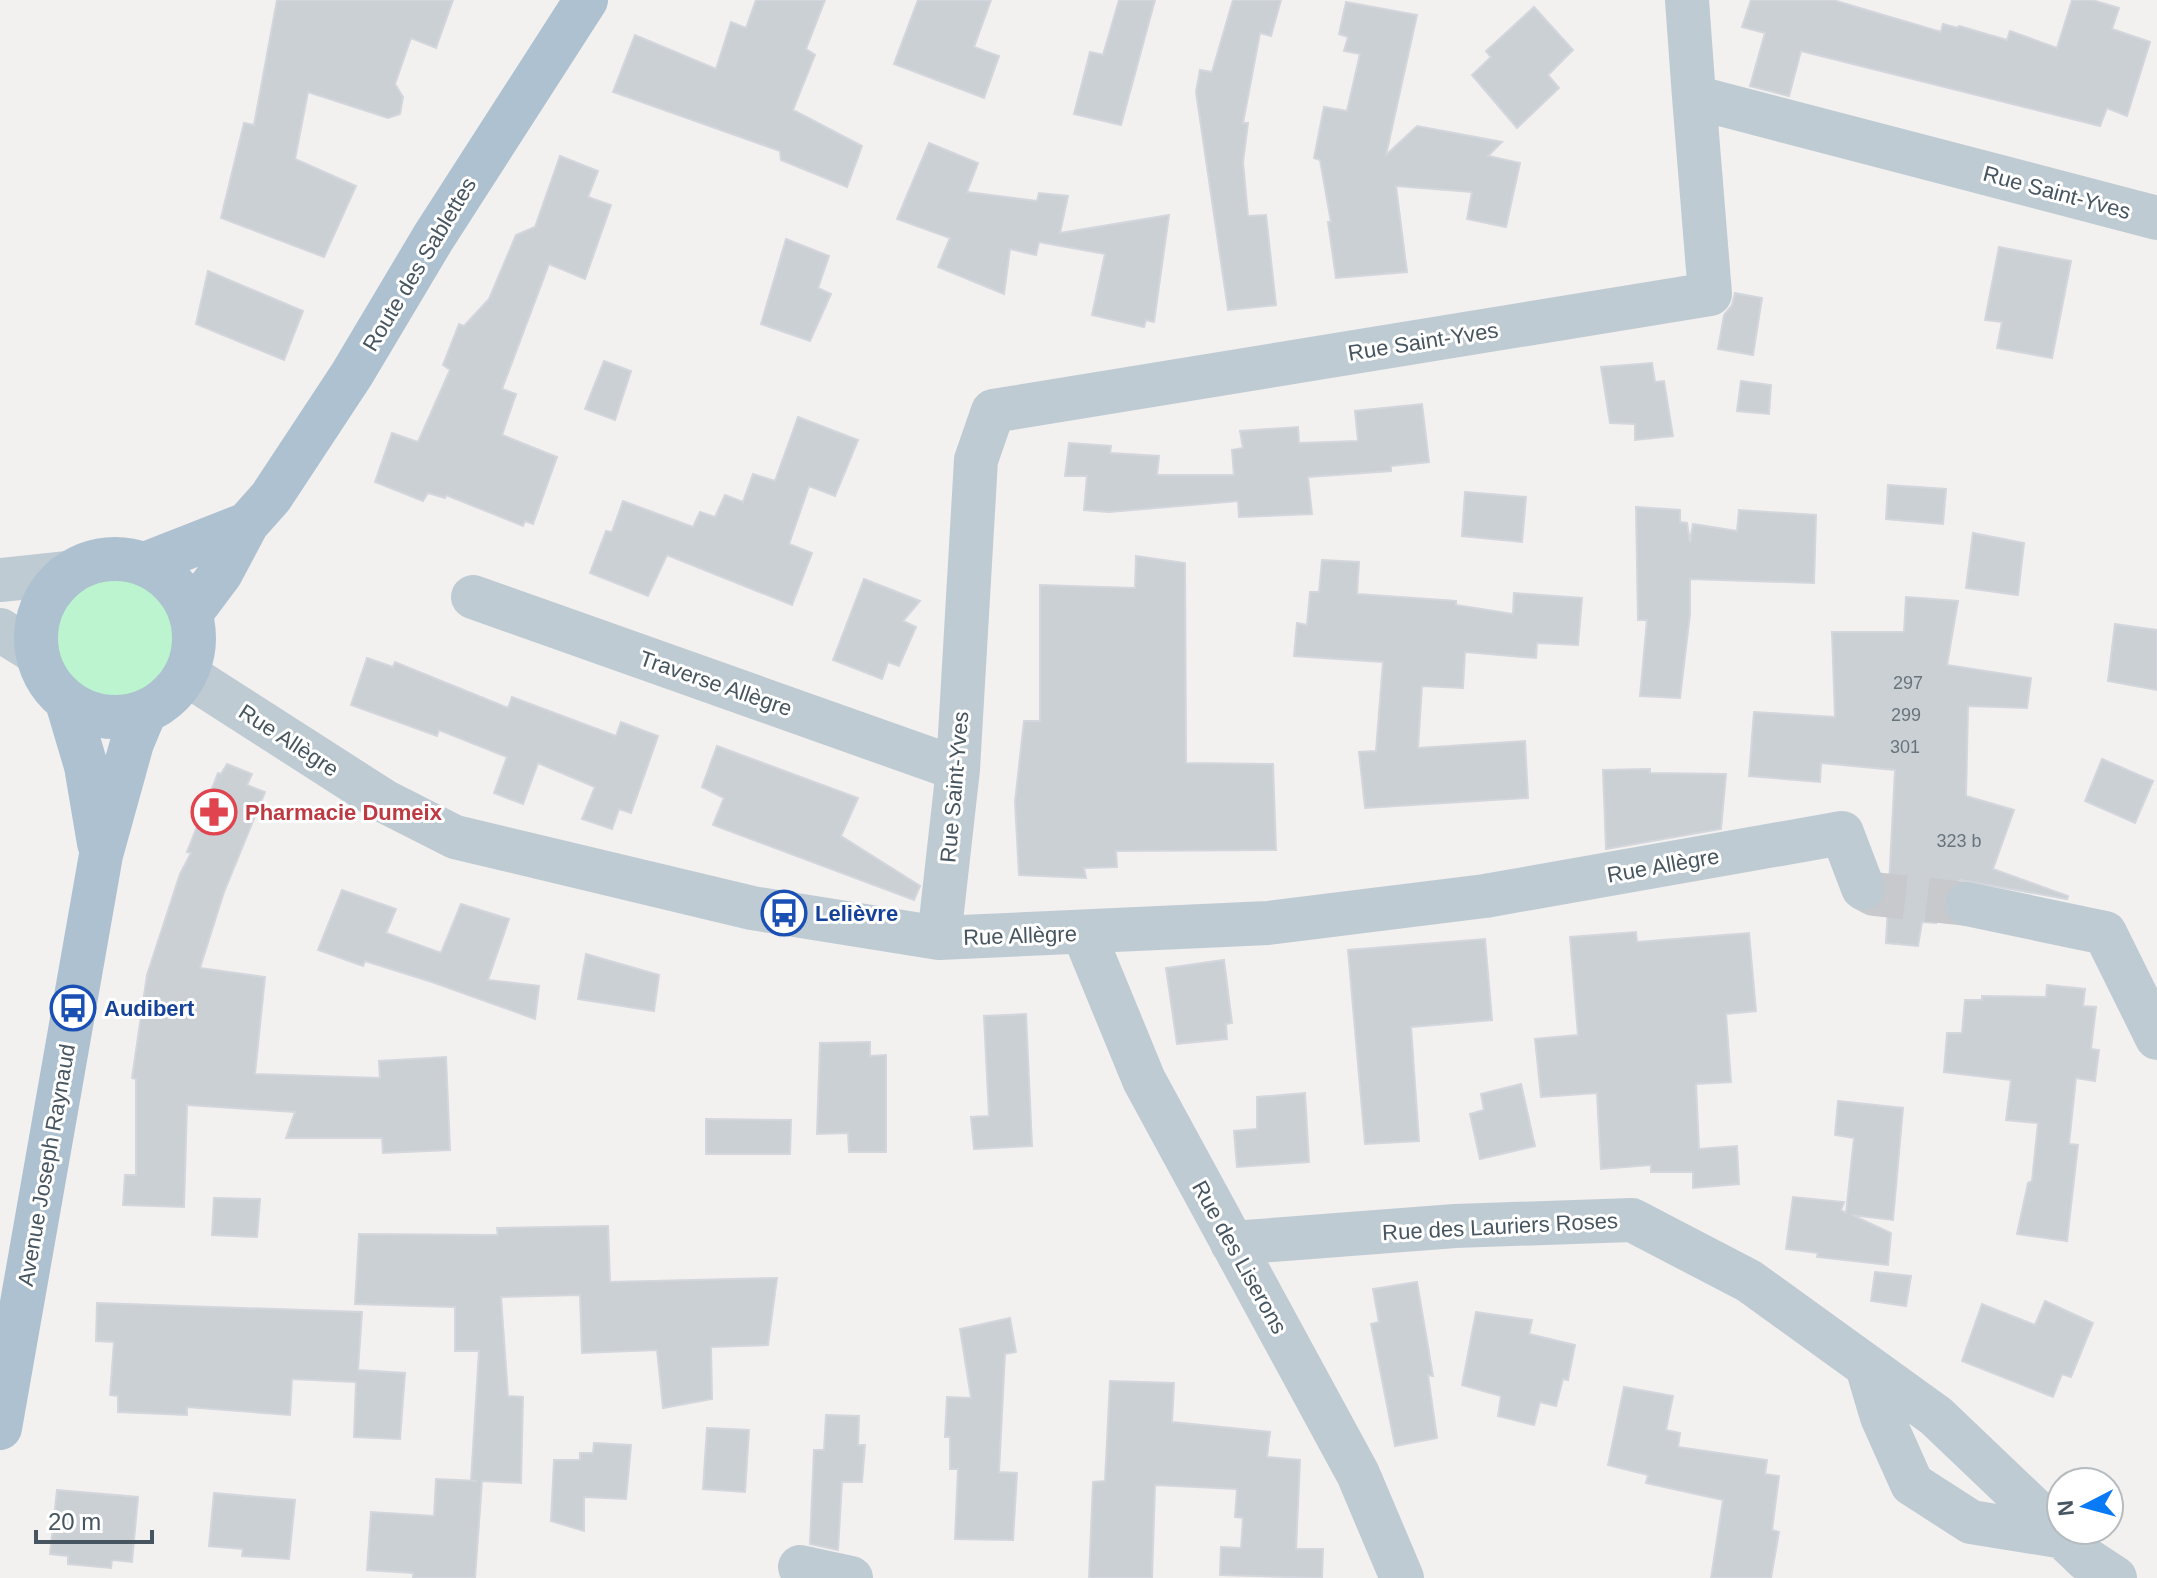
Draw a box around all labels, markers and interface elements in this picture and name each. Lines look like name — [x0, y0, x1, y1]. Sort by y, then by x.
street label: Rue Saint-Yves — [1980, 161, 2133, 224]
street label: Route des Sablettes — [358, 173, 481, 356]
street label: Rue Saint-Yves — [1346, 317, 1500, 366]
street label: Traverse Allègre — [636, 646, 795, 721]
house number: 297 — [1893, 673, 1923, 693]
street label: Rue Allègre — [234, 699, 343, 782]
house number: 299 — [1891, 705, 1921, 725]
street label: Rue Saint-Yves — [935, 710, 974, 864]
house number: 301 — [1890, 737, 1920, 757]
pharmacy icon: Pharmacie Dumeix — [190, 788, 238, 836]
place label: Pharmacie Dumeix — [245, 800, 443, 825]
house number: 323 b — [1936, 831, 1982, 851]
street label: Rue Allègre — [1605, 843, 1721, 888]
bus stop icon: Lelièvre — [760, 889, 808, 937]
place label: Lelièvre — [815, 901, 898, 926]
street label: Rue Allègre — [963, 921, 1077, 950]
bus stop icon: Audibert — [49, 984, 97, 1032]
place label: Audibert — [104, 996, 195, 1021]
street label: Avenue Joseph Raynaud — [13, 1042, 80, 1288]
street label: Rue des Liserons — [1187, 1176, 1292, 1338]
street label: Rue des Lauriers Roses — [1382, 1208, 1619, 1245]
north arrow — [2045, 1466, 2125, 1546]
scale bar — [36, 1494, 152, 1544]
text: N — [2052, 1499, 2079, 1517]
text: 20 m — [48, 1508, 101, 1535]

